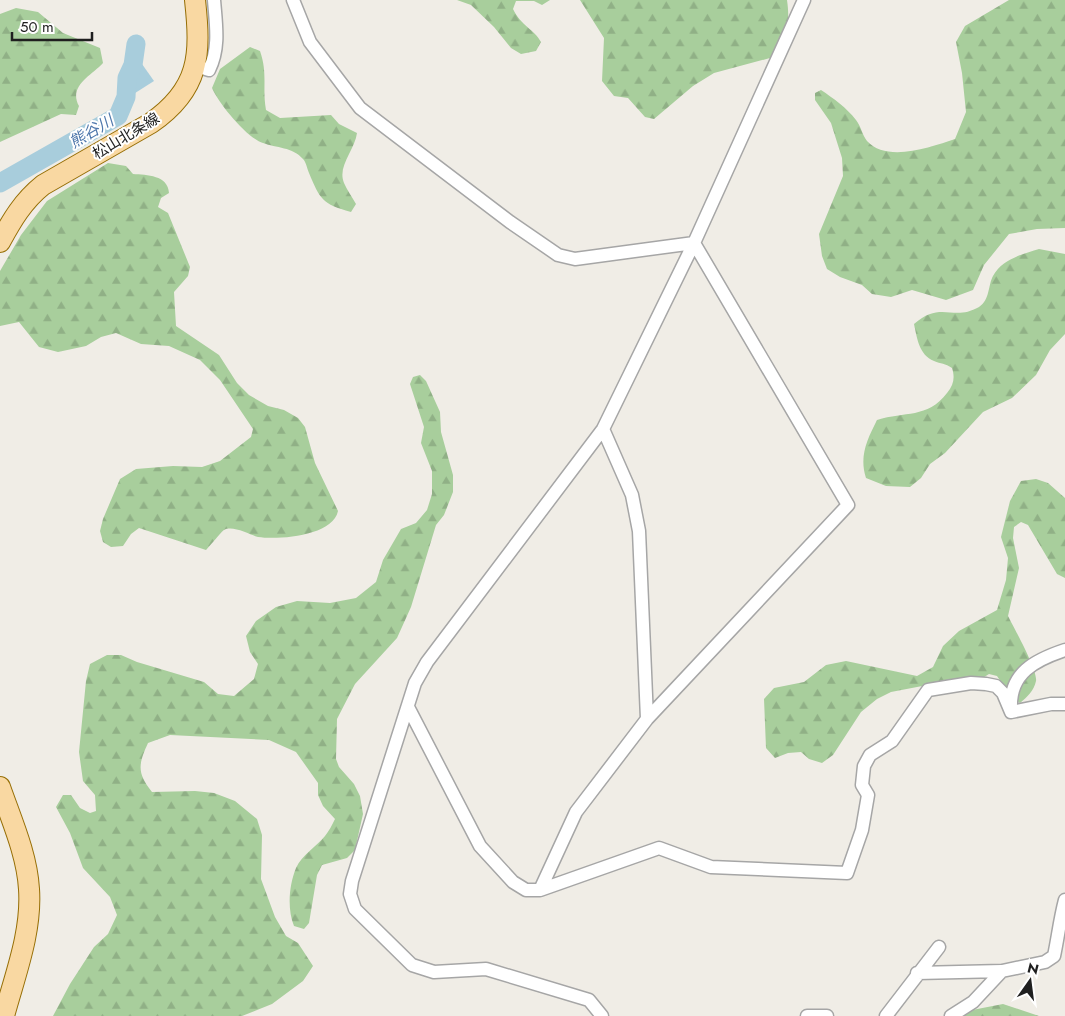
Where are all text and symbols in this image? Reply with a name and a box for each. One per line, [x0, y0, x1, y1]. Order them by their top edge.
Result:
scale bar [12, 10, 92, 42]
text: 50 m [20, 16, 54, 38]
street label: 松山北条線 [88, 107, 164, 165]
water label: 熊谷川 [65, 108, 119, 154]
north arrow [1005, 956, 1055, 1006]
text: N [1025, 957, 1041, 979]

